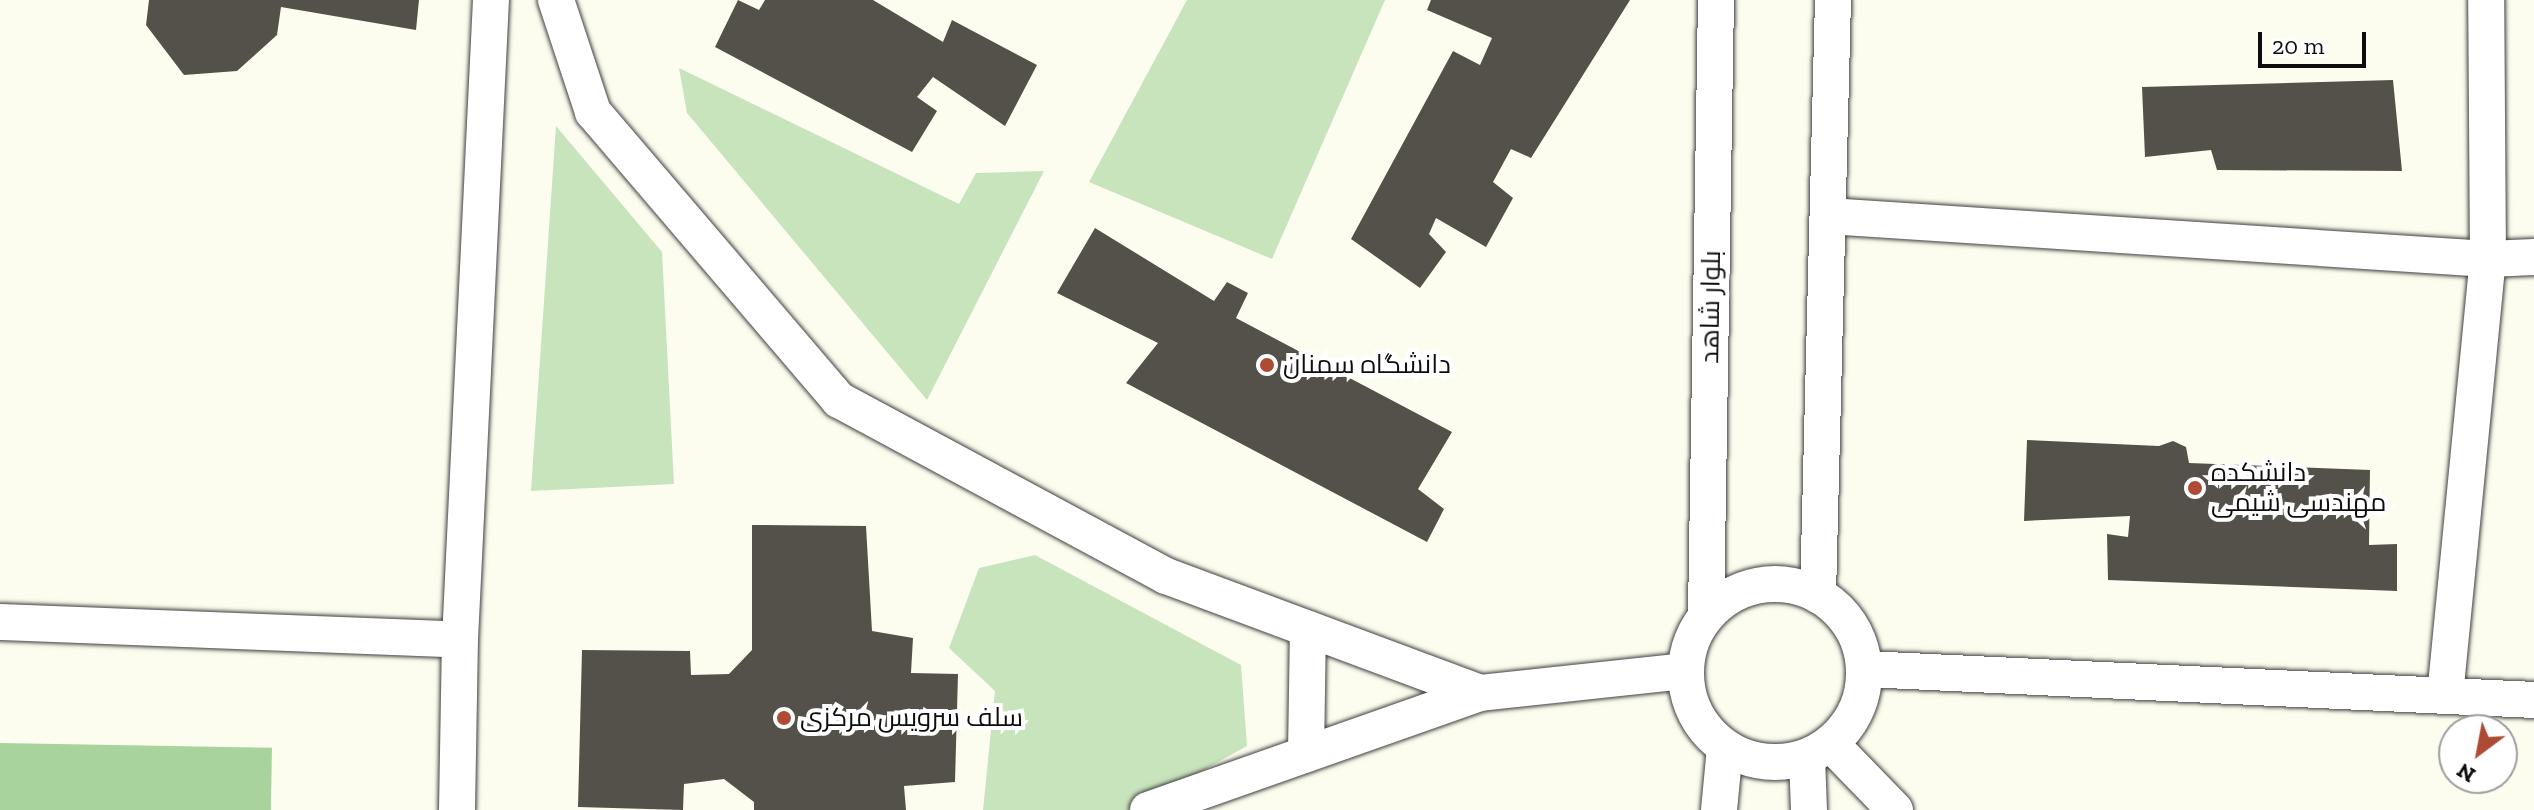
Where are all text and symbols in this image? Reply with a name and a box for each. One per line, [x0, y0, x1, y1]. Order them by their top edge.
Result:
scale bar [2262, 16, 2370, 66]
text: 20 m [2272, 31, 2324, 60]
street label: بلوار شاهد [1694, 250, 1728, 364]
place label: دانشگاه سمنان [1283, 349, 1451, 381]
marker: دانشگاه سمنان [1258, 356, 1276, 374]
place label: دانشکده مهندسی شیمی [2211, 457, 2386, 518]
marker: دانشکده مهندسی شیمی [2186, 479, 2204, 497]
place label: سلف سرویس مرکزی [800, 702, 1023, 734]
marker: سلف سرویس مرکزی [775, 709, 793, 727]
north arrow [2438, 714, 2518, 794]
text: N [2452, 757, 2480, 789]

